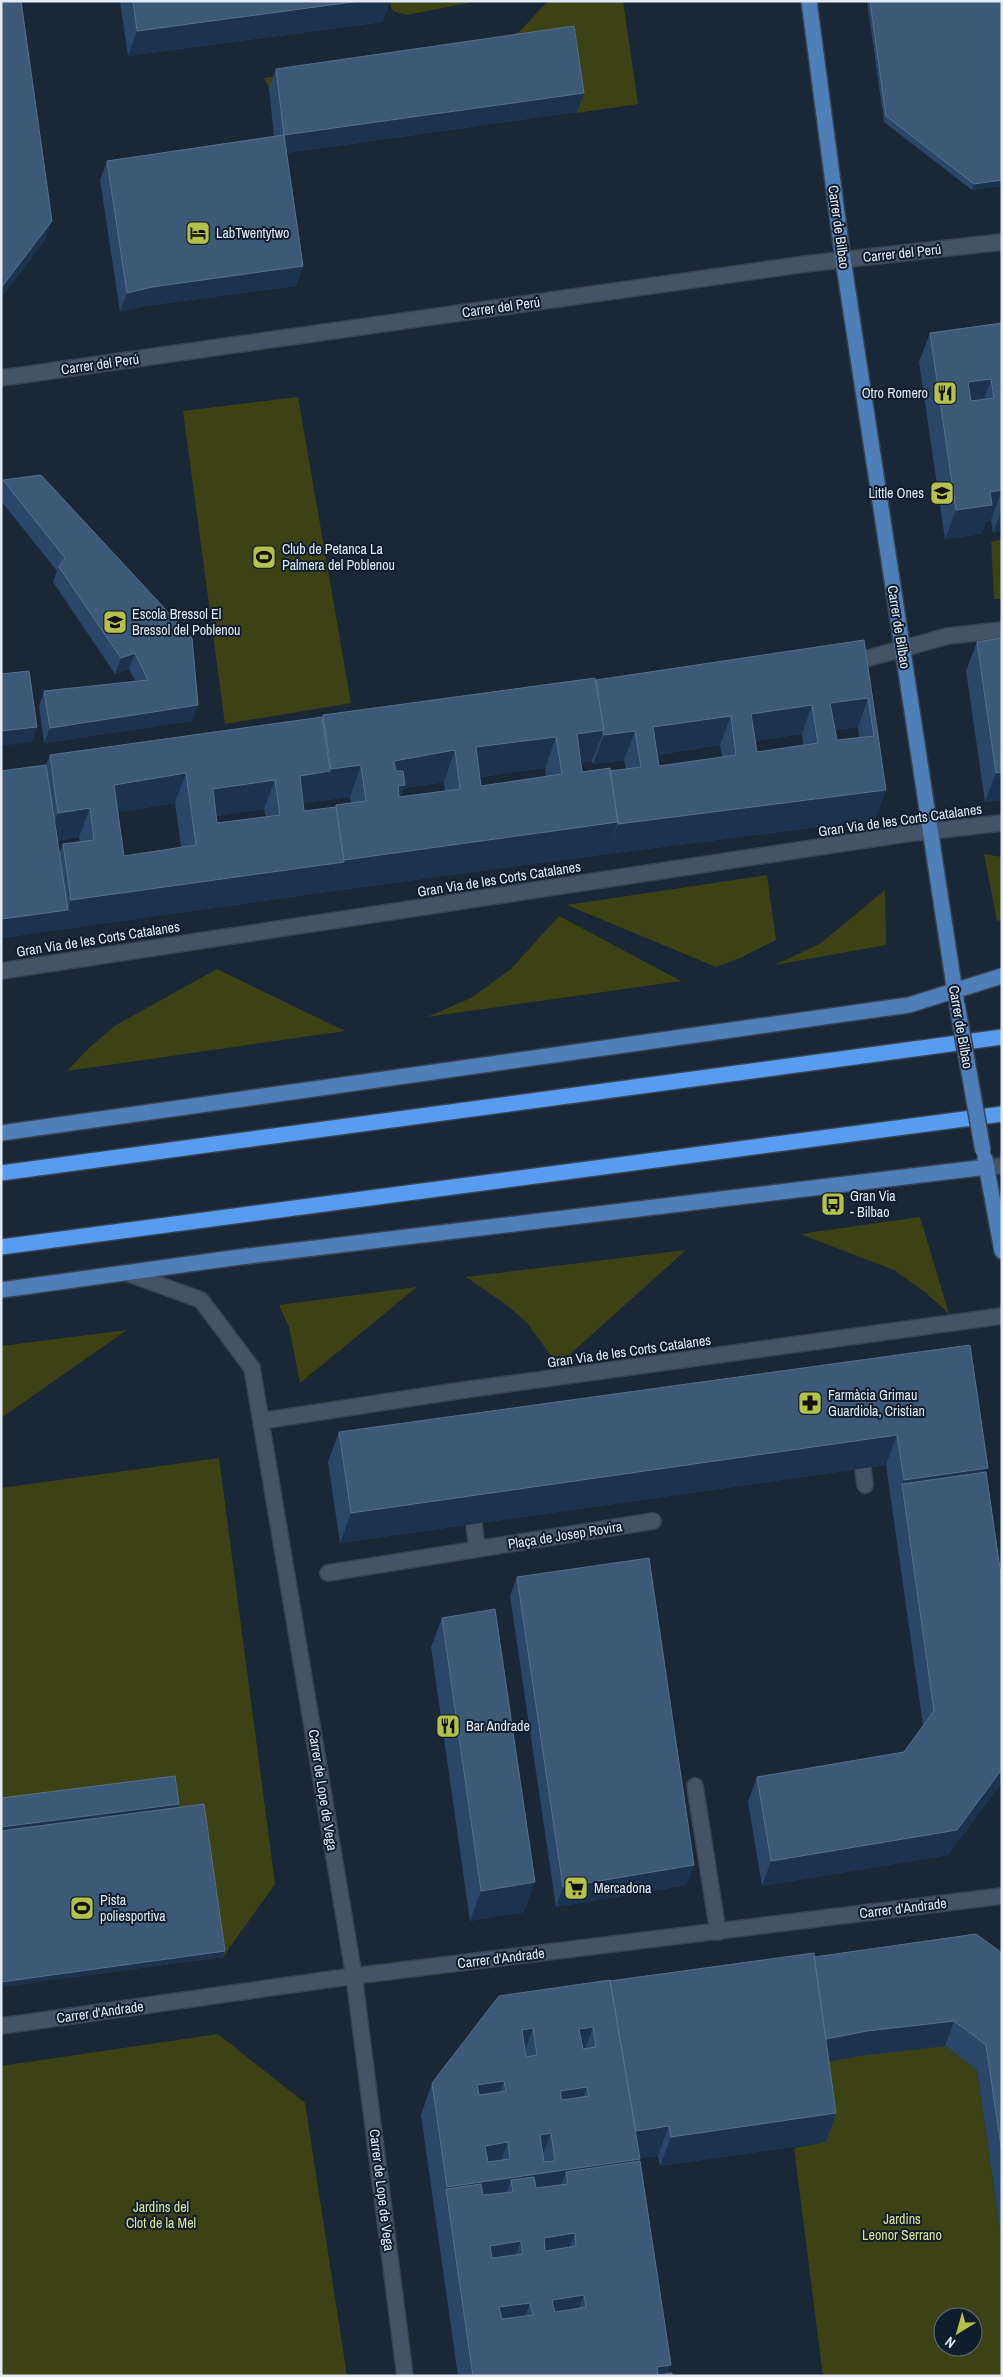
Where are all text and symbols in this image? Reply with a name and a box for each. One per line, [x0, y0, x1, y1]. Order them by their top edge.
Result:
street label: Carrer de Bilbao [824, 184, 854, 270]
hotel icon: LabTwentytwo [185, 220, 211, 246]
place label: LabTwentytwo [216, 224, 289, 242]
street label: Carrer del Perú [862, 240, 942, 266]
street label: Carrer del Perú [461, 293, 541, 321]
street label: Carrer del Perú [60, 350, 140, 378]
restaurant icon: Otro Romero [932, 380, 958, 406]
place label: Otro Romero [862, 384, 928, 402]
school or university icon: Little Ones [929, 480, 955, 506]
place label: Little Ones [868, 484, 924, 502]
place label: Club de Petanca La Palmera del Poblenou [282, 540, 395, 574]
sports icon: Club de Petanca La Palmera del Poblenou [251, 544, 277, 570]
street label: Carrer de Bilbao [884, 584, 914, 670]
place label: Escola Bressol El Bressol del Poblenou [132, 605, 241, 639]
school or university icon: Escola Bressol El Bressol del Poblenou [102, 609, 128, 635]
street label: Gran Via de les Corts Catalanes [817, 800, 983, 840]
street label: Gran Via de les Corts Catalanes [416, 857, 582, 901]
street label: Gran Via de les Corts Catalanes [15, 917, 181, 961]
street label: Carrer de Bilbao [945, 984, 977, 1070]
place label: Gran Via - Bilbao [850, 1187, 896, 1221]
bus stop icon: Gran Via - Bilbao [820, 1191, 846, 1217]
street label: Gran Via de les Corts Catalanes [546, 1331, 712, 1371]
place label: Farmàcia Grimau Guardiola, Cristian [828, 1386, 925, 1420]
pharmacy icon: Farmàcia Grimau Guardiola, Cristian [797, 1390, 823, 1416]
street label: Plaça de Josep Rovira [507, 1517, 624, 1553]
restaurant icon: Bar Andrade [435, 1713, 461, 1739]
place label: Bar Andrade [466, 1717, 530, 1735]
street label: Carrer de Lope de Vega [305, 1728, 342, 1853]
supermarket icon: Mercadona [563, 1875, 589, 1901]
place label: Mercadona [594, 1879, 652, 1897]
place label: Pista poliesportiva [100, 1891, 166, 1925]
street label: Carrer d'Andrade [858, 1894, 948, 1922]
sports icon: Pista poliesportiva [69, 1895, 95, 1921]
street label: Carrer d'Andrade [456, 1944, 546, 1972]
street label: Carrer d'Andrade [55, 1997, 145, 2027]
street label: Carrer de Lope de Vega [366, 2128, 398, 2253]
park label: Jardins del Clot de la Mel [126, 2198, 196, 2232]
park label: Jardins Leonor Serrano [862, 2210, 942, 2244]
north arrow [933, 2307, 983, 2357]
text: N [941, 2333, 959, 2352]

